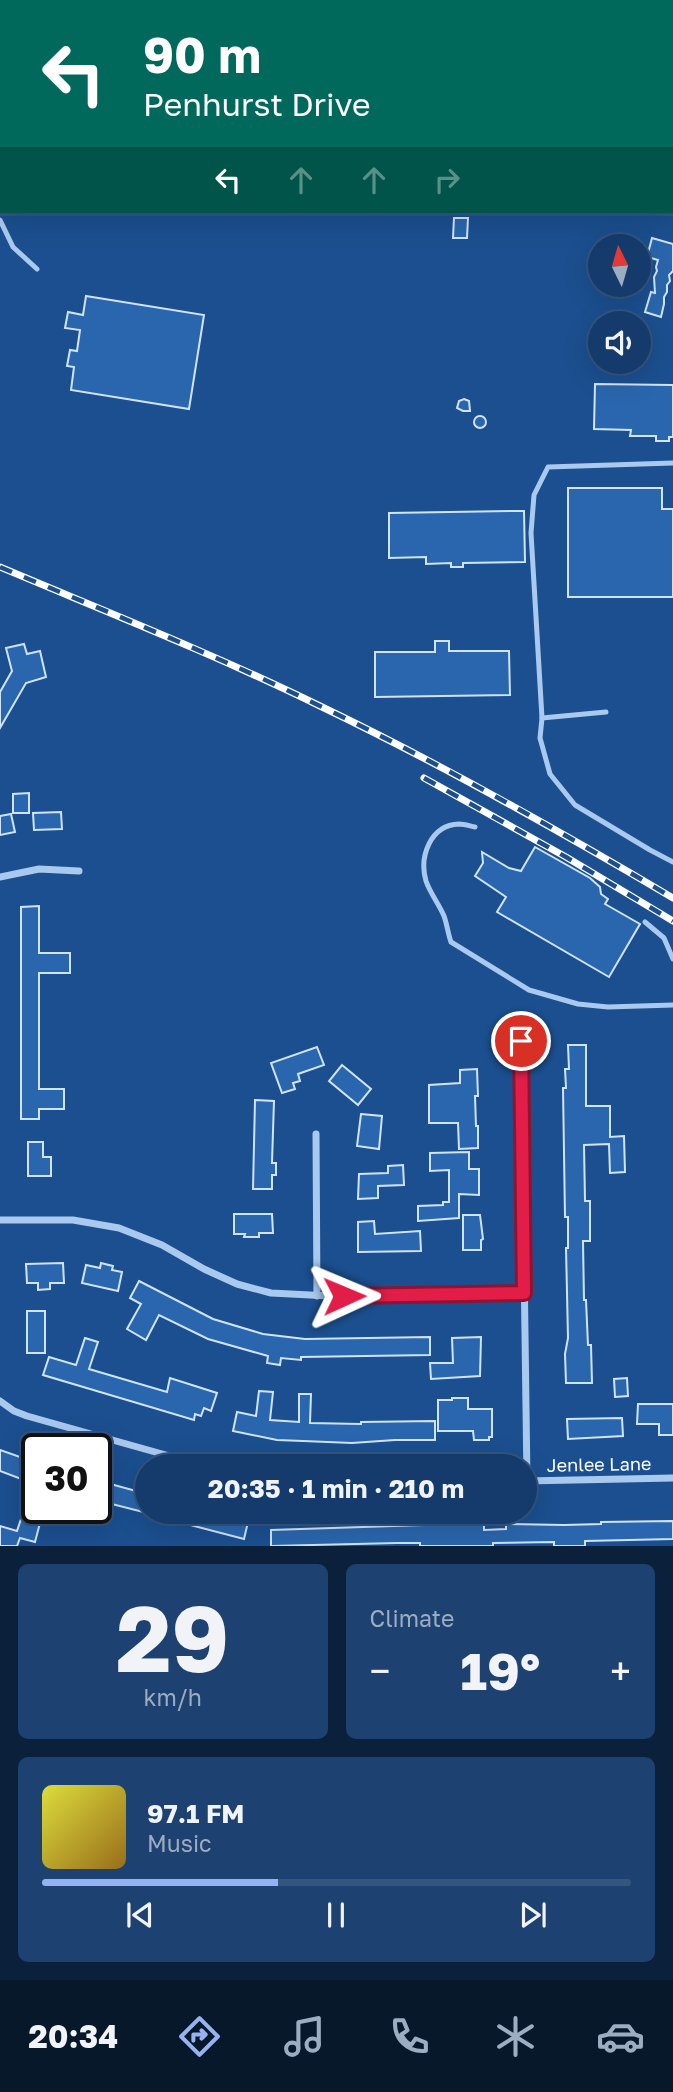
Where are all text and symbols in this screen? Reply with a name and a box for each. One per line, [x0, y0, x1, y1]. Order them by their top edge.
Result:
text: 90 m [143, 25, 261, 84]
icon: left [28, 28, 119, 119]
text: Penhurst Drive [143, 85, 370, 123]
icon: left [209, 161, 247, 199]
icon: ahead [282, 161, 320, 199]
icon: ahead [355, 161, 393, 199]
icon: right [428, 161, 466, 199]
north arrow [588, 234, 651, 298]
map controls [588, 234, 651, 374]
button: sound [588, 311, 651, 374]
pin [491, 1011, 551, 1071]
icon: arrive [502, 1022, 540, 1060]
position arrow [307, 1259, 381, 1333]
speed limit sign: 30 [21, 1433, 112, 1524]
street label: Jenlee Lane [547, 1452, 651, 1476]
text: 20:35 · 1 min · 210 m [208, 1473, 464, 1504]
text: 29 [116, 1583, 229, 1692]
text: Climate [370, 1604, 454, 1632]
text: 19° [460, 1639, 540, 1701]
text: − [370, 1648, 390, 1693]
text: + [610, 1648, 631, 1693]
text: km/h [143, 1683, 202, 1711]
text: 97.1 FM [147, 1798, 245, 1829]
text: Music [147, 1829, 212, 1857]
icon: previous [121, 1896, 159, 1934]
icon: pause [317, 1896, 355, 1934]
icon: next [514, 1896, 552, 1934]
icon: directions [175, 2012, 224, 2061]
icon: music [280, 2012, 329, 2061]
icon: phone [385, 2012, 434, 2061]
icon: climate [491, 2012, 540, 2061]
icon: car [596, 2012, 645, 2061]
text: 20:34 [28, 2017, 118, 2055]

